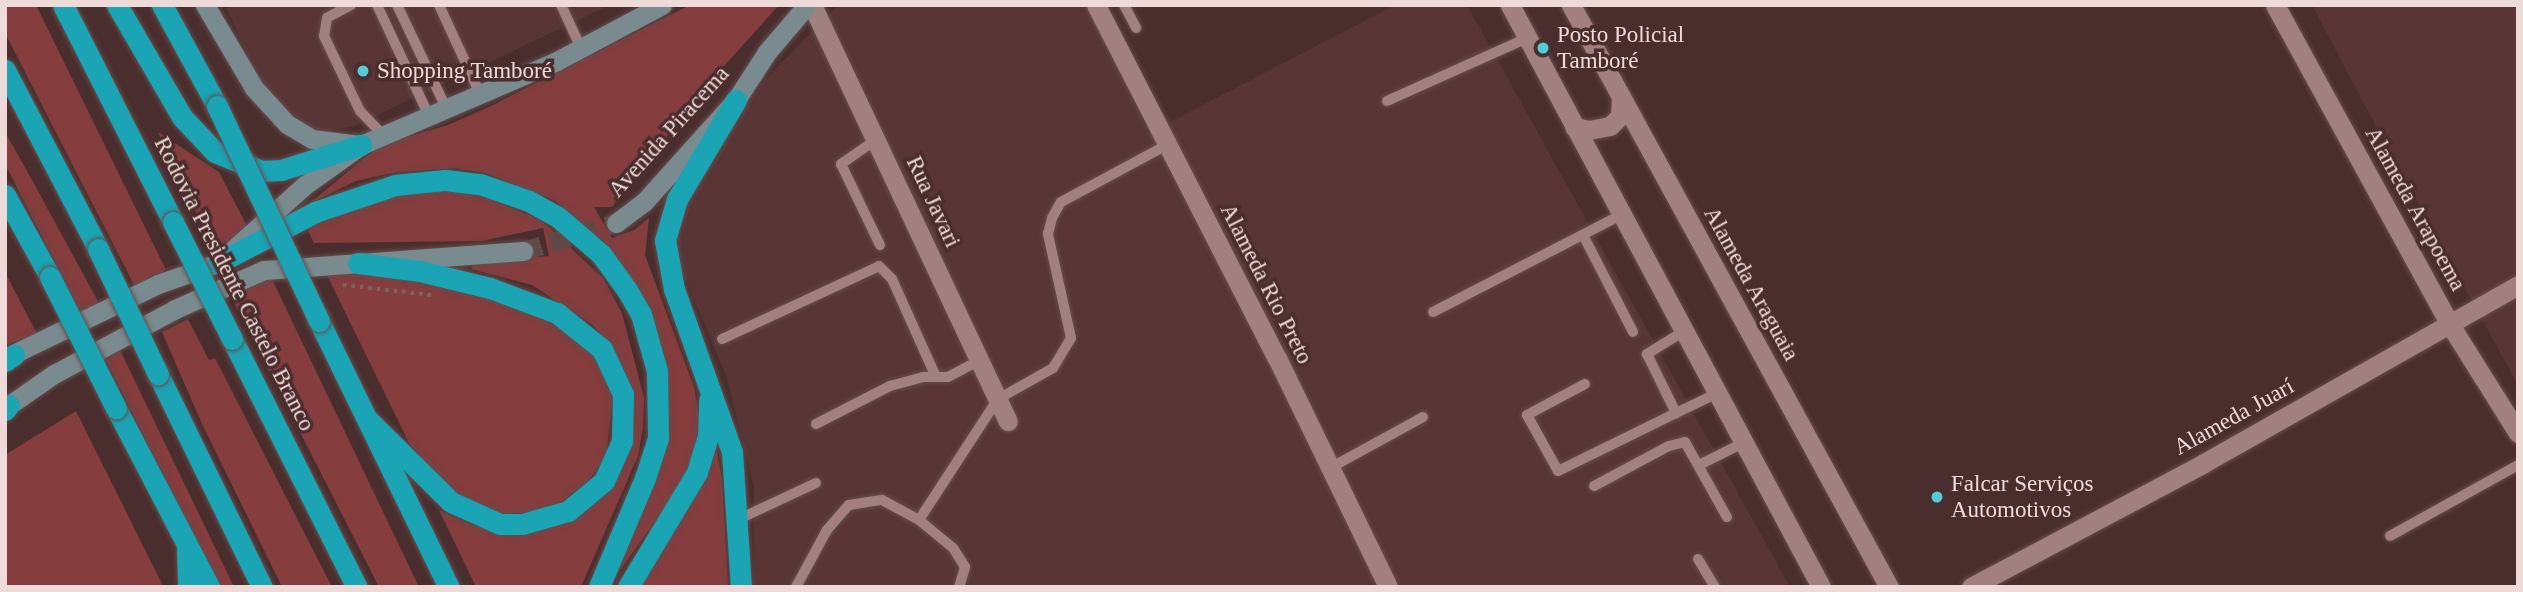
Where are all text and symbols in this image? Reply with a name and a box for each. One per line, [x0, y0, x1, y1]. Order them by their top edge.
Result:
place label: Posto Policial Tamboré [1557, 21, 1684, 75]
marker: Posto Policial Tamboré [1535, 40, 1551, 56]
place label: Shopping Tamboré [377, 57, 552, 85]
street label: Avenida Piracema [603, 61, 735, 203]
marker: Shopping Tamboré [355, 63, 371, 79]
street label: Alameda Arapoema [2358, 122, 2472, 296]
street label: Rodovia Presidente Castelo Branco [148, 132, 320, 436]
street label: Rua Javari [900, 152, 966, 252]
street label: Alameda Rio Preto [1214, 199, 1318, 369]
street label: Alameda Araguaia [1697, 202, 1805, 366]
street label: Alameda Juarí [2169, 373, 2299, 461]
place label: Falcar Serviços Automotivos [1951, 470, 2093, 524]
marker: Falcar Serviços Automotivos [1929, 489, 1945, 505]

